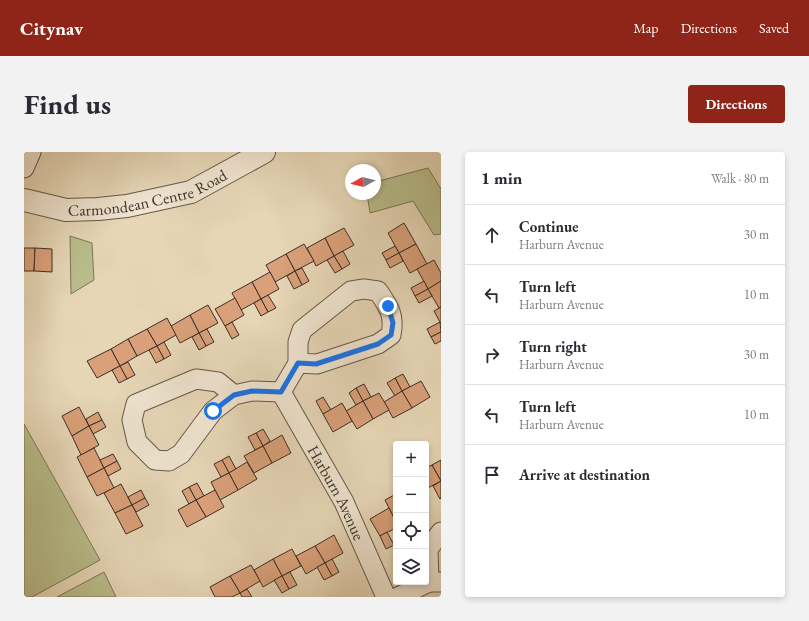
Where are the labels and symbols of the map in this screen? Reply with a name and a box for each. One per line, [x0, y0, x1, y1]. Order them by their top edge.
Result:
street label: Carmondean Centre Road [68, 164, 231, 220]
north arrow [345, 164, 381, 200]
route end [379, 297, 397, 315]
route start [204, 402, 222, 420]
street label: Harburn Avenue [303, 441, 370, 543]

